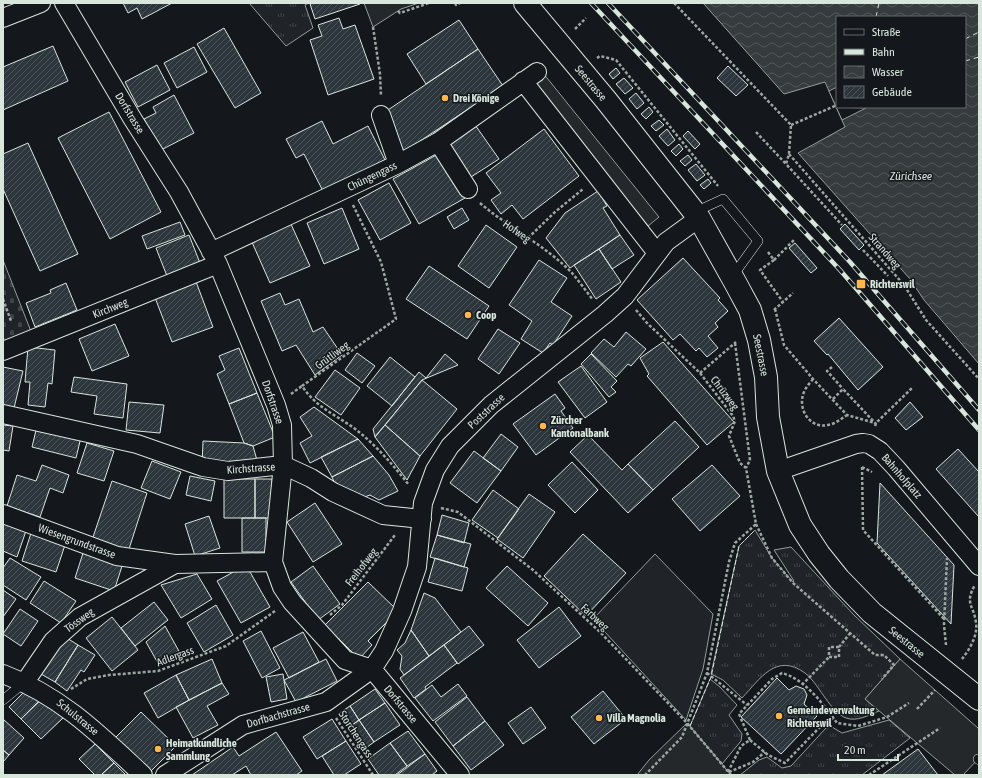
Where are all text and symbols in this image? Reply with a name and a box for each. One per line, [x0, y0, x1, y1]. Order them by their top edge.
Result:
legend [836, 16, 966, 108]
text: Straße [872, 25, 900, 39]
text: Bahn [872, 45, 895, 59]
street label: Seestrasse [573, 63, 609, 103]
text: Wasser [872, 65, 904, 79]
text: Gebäude [872, 85, 912, 99]
street label: Dorfstrasse [113, 90, 147, 136]
place label: Drei Könige [453, 92, 499, 104]
marker: Drei Könige [440, 93, 450, 103]
street label: Chüngengass [345, 159, 399, 193]
water label: Zürichsee [890, 169, 933, 183]
street label: Hofweg [501, 217, 533, 245]
street label: Strandweg [866, 231, 904, 271]
marker: Richterswil [855, 278, 867, 290]
place label: Richterswil [870, 278, 916, 290]
street label: Kirchweg [91, 295, 130, 320]
place label: Coop [476, 309, 497, 321]
marker: Coop [463, 310, 473, 320]
street label: Seestrasse [751, 333, 771, 377]
street label: Grütliweg [313, 338, 352, 371]
street label: Chrüzweg [708, 374, 742, 412]
street label: Dorfstrasse [260, 379, 286, 425]
street label: Poststrasse [465, 391, 507, 431]
place label: Zürcher Kantonalbank [551, 414, 609, 439]
marker: Zürcher Kantonalbank [538, 421, 548, 431]
street label: Bahnhofplatz [879, 451, 925, 501]
street label: Kirchstrasse [226, 460, 276, 476]
street label: Wiesengrundstrasse [37, 521, 117, 561]
street label: Freihofweg [343, 545, 380, 588]
street label: Farbweg [579, 601, 612, 633]
street label: Tössweg [62, 605, 96, 635]
street label: Seestrasse [887, 624, 927, 660]
street label: Adlergass [155, 644, 195, 668]
street label: Dorfstrasse [382, 683, 420, 725]
street label: Schulstrasse [55, 697, 101, 737]
street label: Dorfbachstrasse [245, 700, 311, 730]
place label: Gemeindeverwaltung Richterswil [787, 704, 875, 729]
street label: Storchengass [336, 708, 376, 760]
marker: Gemeindeverwaltung Richterswil [774, 711, 784, 721]
place label: Villa Magnolia [606, 712, 666, 724]
marker: Villa Magnolia [594, 713, 604, 723]
scale bar [838, 736, 898, 762]
place label: Heimatkundliche Sammlung [166, 737, 237, 762]
text: 20 m [844, 743, 866, 757]
marker: Heimatkundliche Sammlung [153, 744, 163, 754]

